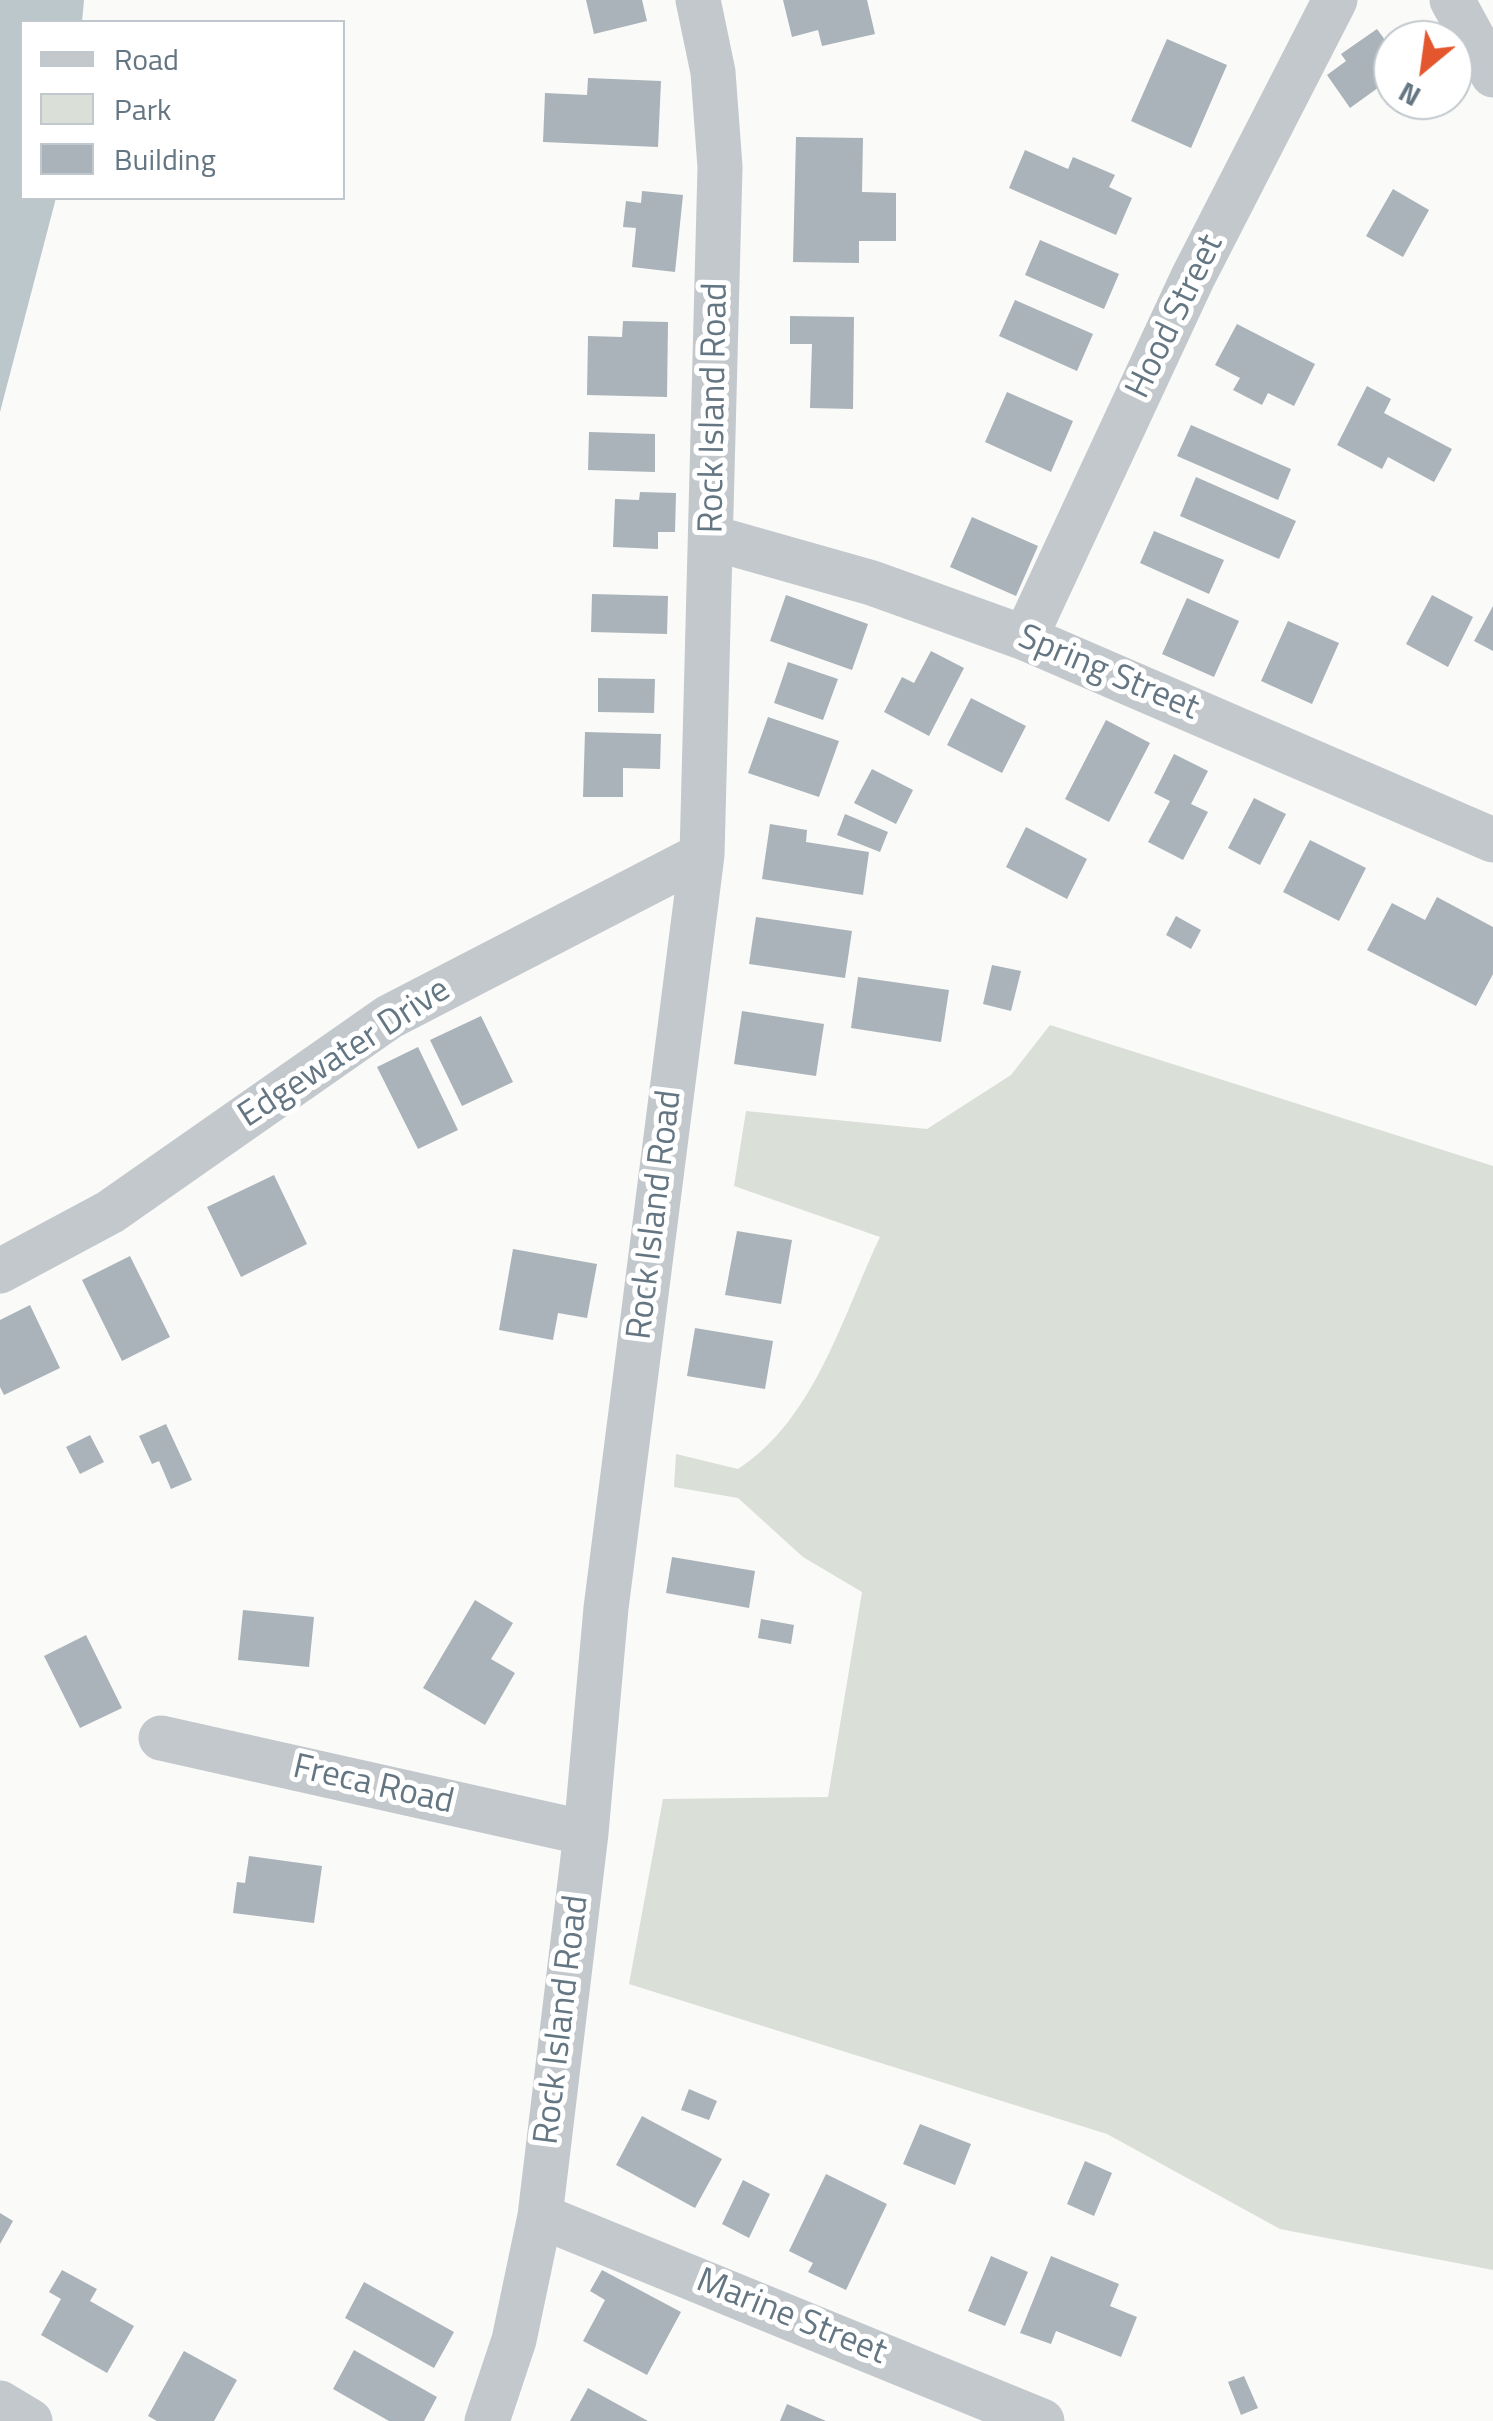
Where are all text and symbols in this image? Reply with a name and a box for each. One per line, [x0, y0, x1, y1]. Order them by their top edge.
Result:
legend [20, 20, 345, 200]
north arrow [1373, 20, 1473, 120]
text: Road [114, 36, 179, 82]
text: N [1390, 71, 1428, 118]
text: Park [114, 86, 171, 132]
text: Building [114, 136, 216, 182]
street label: Hood Street [1118, 228, 1234, 406]
street label: Rock Island Road [692, 282, 738, 534]
street label: Spring Street [1011, 617, 1205, 731]
street label: Edgewater Drive [232, 970, 458, 1138]
street label: Rock Island Road [620, 1088, 692, 1342]
street label: Freca Road [289, 1747, 457, 1825]
street label: Rock Island Road [527, 1893, 599, 2147]
street label: Marine Street [690, 2261, 892, 2375]

